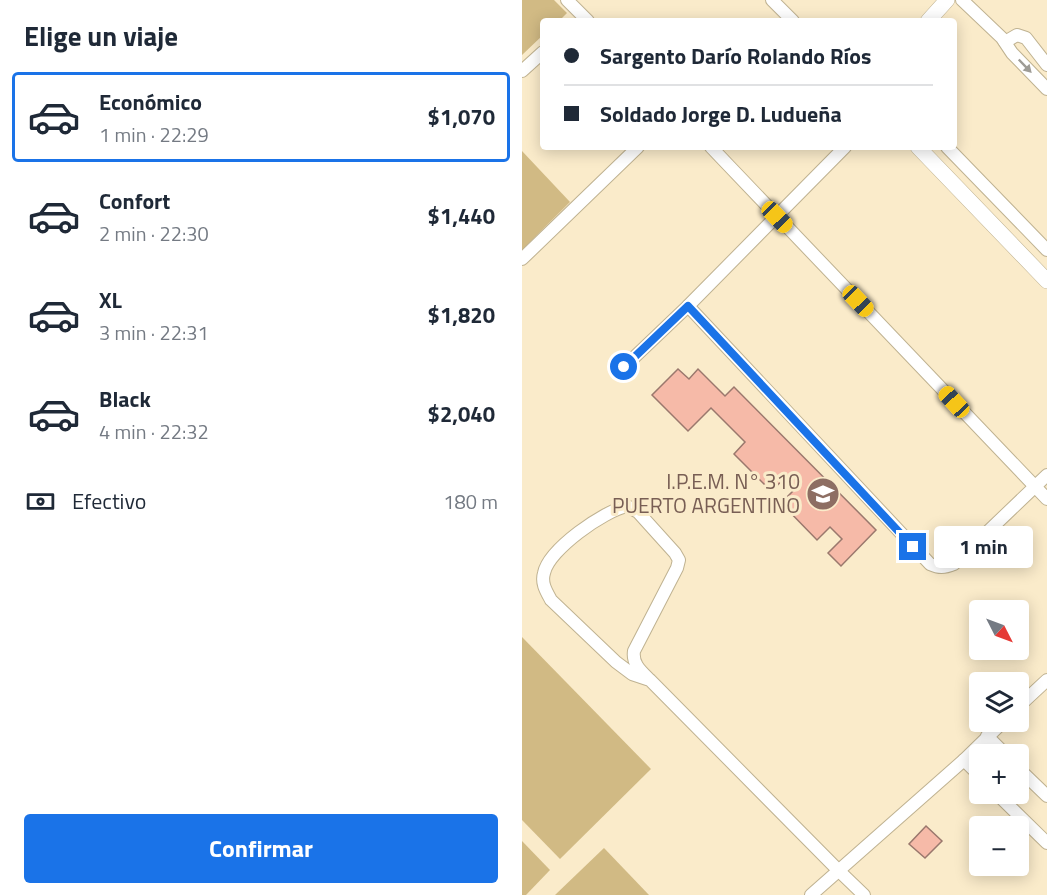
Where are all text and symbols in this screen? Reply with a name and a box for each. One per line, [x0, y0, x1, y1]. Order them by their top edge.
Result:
text: Elige un viaje [24, 15, 178, 56]
text: Sargento Darío Rolando Ríos [600, 39, 871, 73]
one-way arrow [1018, 59, 1032, 74]
text: Económico [99, 85, 202, 119]
icon: car [27, 90, 81, 144]
text: Soldado Jorge D. Ludueña [600, 97, 842, 131]
text: $1,070 [428, 100, 495, 134]
text: 1 min · 22:29 [99, 119, 209, 150]
text: Confort [99, 184, 170, 218]
icon: car [27, 189, 81, 243]
car [758, 198, 796, 236]
text: $1,440 [428, 199, 495, 233]
text: 2 min · 22:30 [99, 218, 209, 249]
car [839, 282, 877, 320]
text: XL [99, 283, 122, 317]
icon: car [27, 288, 81, 342]
text: $1,820 [428, 298, 495, 332]
text: 3 min · 22:31 [99, 317, 209, 348]
route start [610, 353, 637, 380]
text: Black [99, 382, 151, 416]
car [935, 383, 973, 421]
icon: car [27, 387, 81, 441]
text: $2,040 [428, 397, 495, 431]
text: 4 min · 22:32 [99, 416, 209, 447]
place label: I.P.E.M. N° 310 PUERTO ARGENTINO [612, 465, 800, 521]
school or university icon: I.P.E.M. N° 310 PUERTO ARGENTINO [805, 476, 841, 512]
text: Efectivo [72, 484, 146, 518]
icon: cash [24, 485, 57, 518]
text: 180 m [443, 486, 498, 517]
callout: 1 min [934, 526, 1033, 568]
text: 1 min [959, 531, 1008, 562]
route end [899, 533, 926, 560]
north arrow [969, 600, 1029, 660]
map controls [969, 600, 1029, 876]
button: layers [969, 672, 1029, 732]
button: + [969, 744, 1029, 804]
button: Confirmar [24, 814, 498, 883]
button: − [969, 816, 1029, 876]

